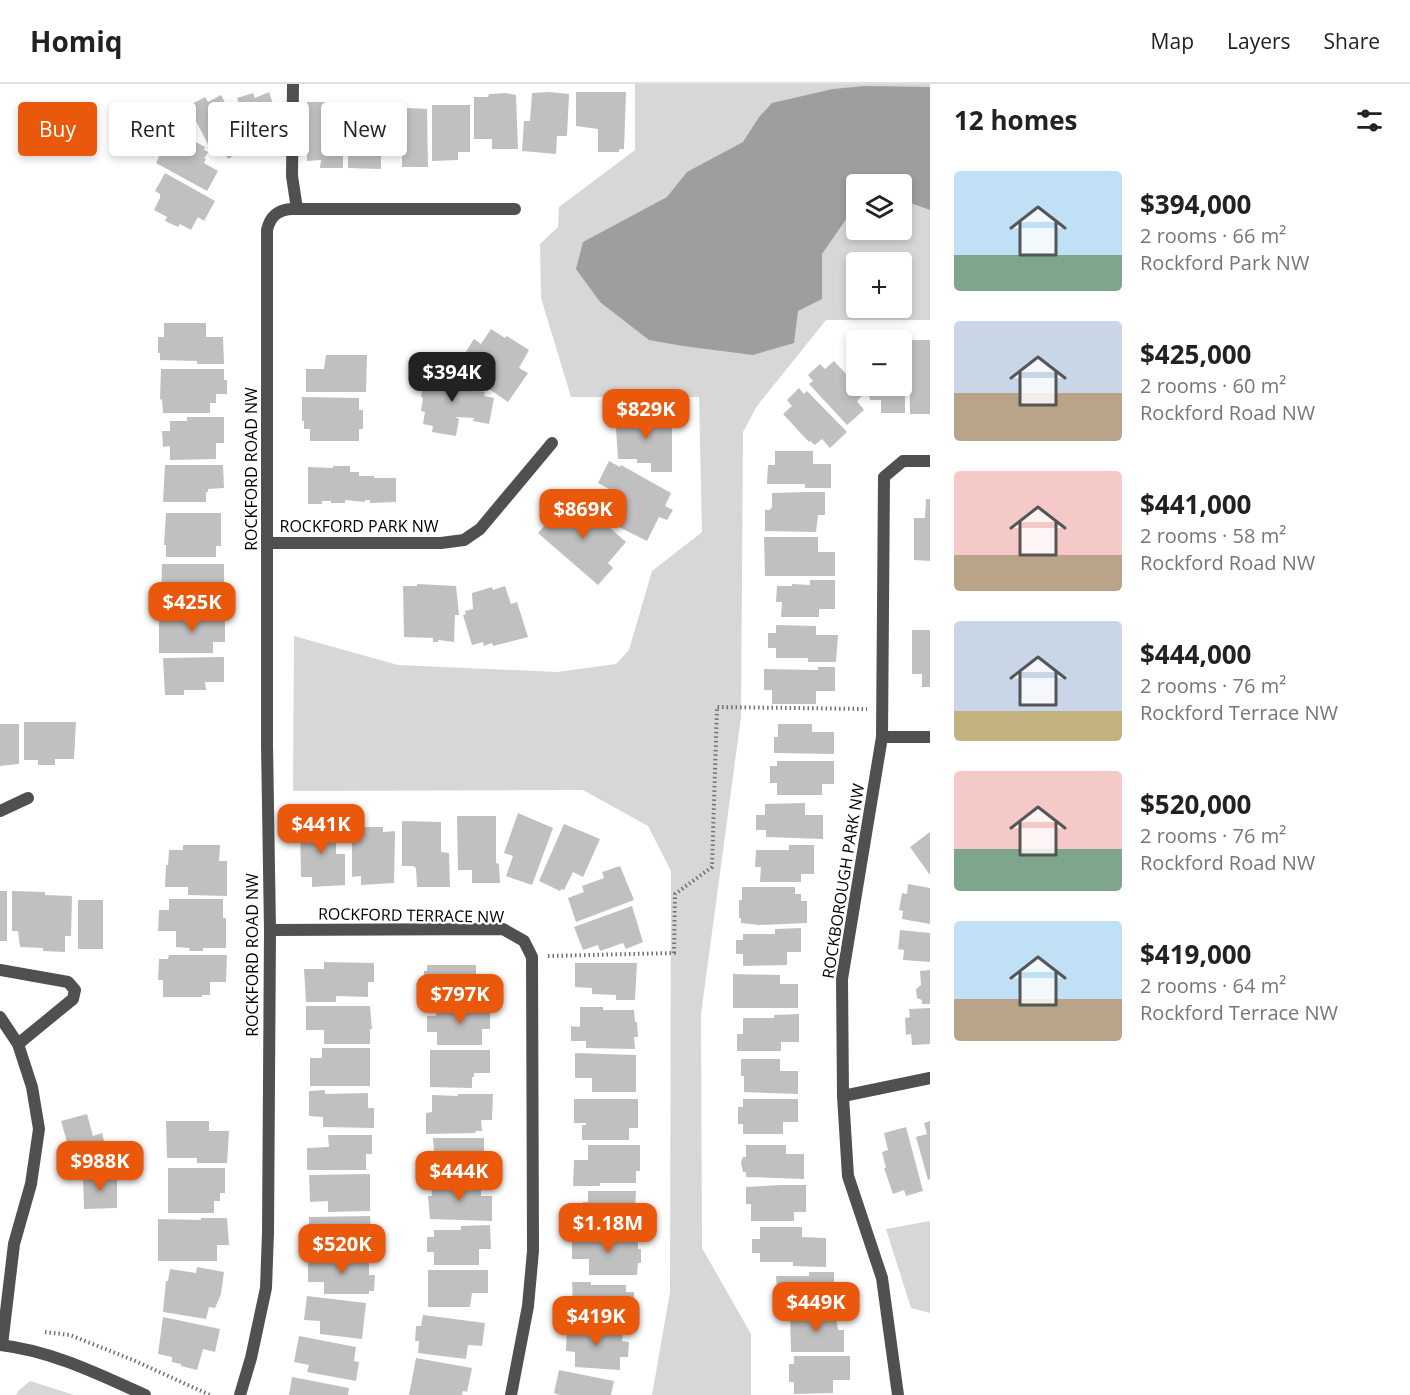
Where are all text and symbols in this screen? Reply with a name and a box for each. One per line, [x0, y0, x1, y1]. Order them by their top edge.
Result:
text: Homiq [30, 22, 123, 60]
text: Map [1151, 27, 1194, 55]
text: Layers [1227, 27, 1291, 55]
text: Share [1324, 27, 1380, 55]
chip: Buy [18, 102, 97, 156]
chip: Rent [109, 102, 196, 156]
chip: Filters [208, 102, 309, 156]
chip: New [321, 102, 407, 156]
text: 12 homes [954, 102, 1078, 138]
icon: filters [1353, 104, 1386, 137]
map controls [846, 174, 912, 396]
button: layers [846, 174, 912, 240]
text: $394,000 [1140, 186, 1251, 222]
icon: home [1002, 195, 1074, 267]
text: 2 rooms · 66 m² [1140, 222, 1286, 249]
text: Rockford Park NW [1140, 249, 1309, 276]
button: + [846, 252, 912, 318]
button: − [846, 330, 912, 396]
text: $425,000 [1140, 336, 1251, 372]
icon: home [1002, 345, 1074, 417]
pin: $394K [410, 352, 494, 403]
text: $394K [422, 358, 482, 385]
text: 2 rooms · 60 m² [1140, 372, 1286, 399]
street label: ROCKFORD ROAD NW [240, 387, 262, 551]
pin: $829K [604, 389, 688, 440]
text: $829K [616, 395, 676, 422]
text: Rockford Road NW [1140, 399, 1315, 426]
text: $441,000 [1140, 486, 1251, 522]
pin: $869K [541, 489, 625, 540]
text: $869K [553, 495, 613, 522]
icon: home [1002, 495, 1074, 567]
street label: ROCKFORD PARK NW [280, 515, 439, 537]
text: 2 rooms · 58 m² [1140, 522, 1286, 549]
text: Rockford Road NW [1140, 549, 1315, 576]
pin: $425K [150, 582, 234, 633]
text: $425K [162, 588, 222, 615]
text: $444,000 [1140, 636, 1251, 672]
icon: home [1002, 645, 1074, 717]
text: 2 rooms · 76 m² [1140, 672, 1286, 699]
text: Rockford Terrace NW [1140, 699, 1338, 726]
street label: ROCKBOROUGH PARK NW [817, 782, 869, 980]
text: $520,000 [1140, 786, 1251, 822]
icon: home [1002, 795, 1074, 867]
pin: $441K [279, 804, 363, 855]
text: $441K [291, 810, 351, 837]
text: 2 rooms · 76 m² [1140, 822, 1286, 849]
text: Rockford Road NW [1140, 849, 1315, 876]
street label: ROCKFORD ROAD NW [241, 873, 263, 1037]
street label: ROCKFORD TERRACE NW [318, 902, 504, 928]
text: $419,000 [1140, 936, 1251, 972]
icon: home [1002, 945, 1074, 1017]
text: 2 rooms · 64 m² [1140, 972, 1286, 999]
pin: $797K [418, 974, 502, 1025]
text: $797K [430, 980, 490, 1007]
text: Rockford Terrace NW [1140, 999, 1338, 1026]
pin: $988K [58, 1141, 142, 1192]
text: $988K [70, 1147, 130, 1174]
pin: $444K [417, 1151, 501, 1202]
text: $444K [429, 1157, 489, 1184]
pin: $1.18M [559, 1203, 657, 1254]
text: $1.18M [573, 1209, 643, 1236]
pin: $520K [300, 1224, 384, 1275]
text: $520K [312, 1230, 372, 1257]
pin: $449K [774, 1282, 858, 1333]
text: $449K [786, 1288, 846, 1315]
pin: $419K [554, 1296, 638, 1347]
text: $419K [566, 1302, 626, 1329]

